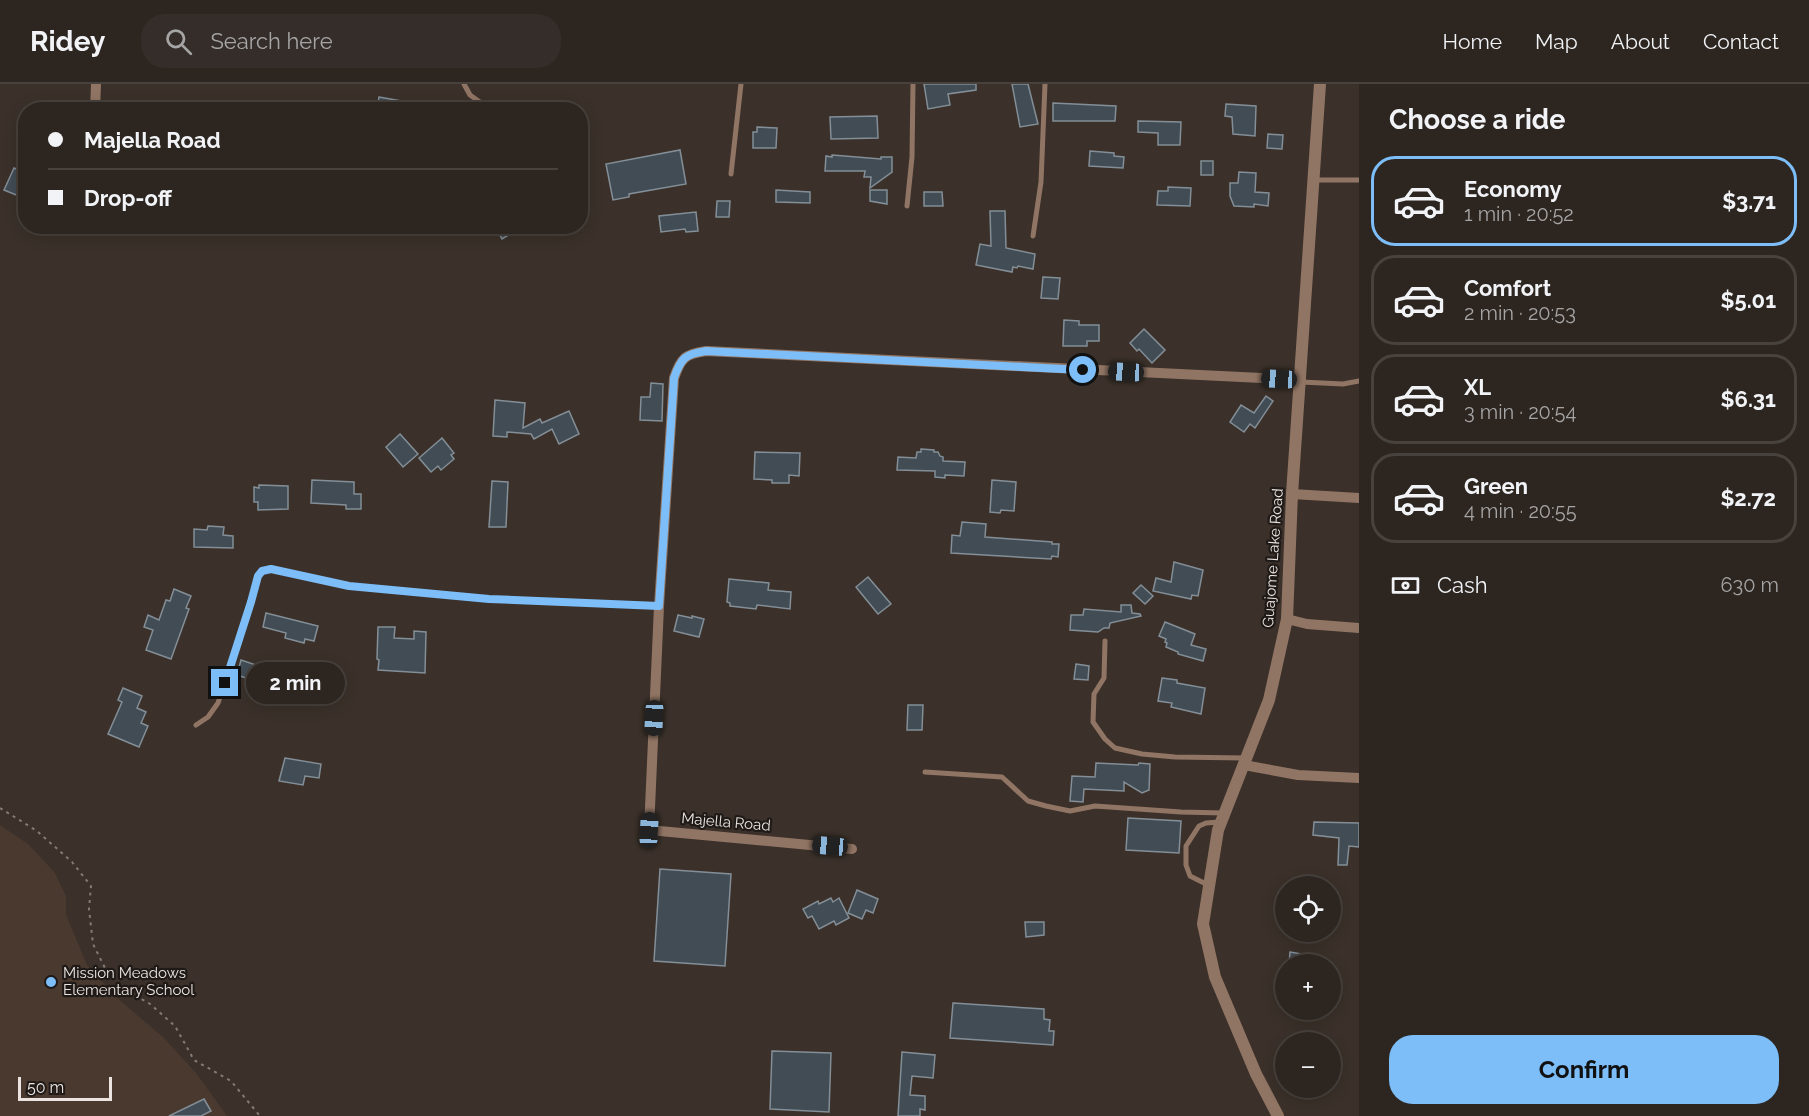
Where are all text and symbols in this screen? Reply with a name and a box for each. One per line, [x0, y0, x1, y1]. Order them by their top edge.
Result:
search box [141, 14, 561, 68]
text: Ridey [30, 25, 105, 58]
icon: search [162, 25, 195, 58]
text: Search here [210, 28, 333, 54]
text: Home [1443, 29, 1502, 54]
text: Map [1535, 29, 1578, 54]
text: About [1611, 29, 1670, 54]
text: Contact [1703, 29, 1779, 54]
text: Choose a ride [1389, 104, 1565, 135]
text: Majella Road [84, 127, 221, 153]
icon: car [1392, 174, 1446, 228]
text: Economy [1464, 176, 1562, 202]
text: Drop-off [84, 185, 172, 211]
text: $3.71 [1722, 188, 1776, 214]
text: 1 min · 20:52 [1464, 202, 1574, 226]
icon: car [1392, 273, 1446, 327]
text: Comfort [1464, 275, 1551, 301]
text: $5.01 [1721, 287, 1776, 313]
text: 2 min · 20:53 [1464, 301, 1576, 325]
route start [1069, 356, 1096, 383]
car [1108, 362, 1144, 382]
car [1261, 369, 1297, 389]
icon: car [1392, 372, 1446, 426]
text: XL [1464, 374, 1491, 400]
text: $6.31 [1721, 386, 1776, 412]
text: 3 min · 20:54 [1464, 400, 1576, 424]
icon: car [1392, 471, 1446, 525]
text: Green [1464, 473, 1528, 499]
text: $2.72 [1720, 485, 1776, 511]
street label: Guajome Lake Road [1259, 488, 1287, 628]
text: 4 min · 20:55 [1464, 499, 1577, 523]
icon: cash [1389, 569, 1422, 602]
text: Cash [1437, 572, 1488, 598]
text: 630 m [1721, 573, 1779, 597]
callout: 2 min [246, 662, 345, 704]
route end [211, 669, 238, 696]
text: 2 min [270, 671, 321, 695]
car [644, 700, 664, 736]
street label: Majella Road [681, 809, 771, 835]
car [639, 812, 659, 848]
car [811, 835, 849, 857]
map controls [1275, 876, 1341, 1098]
button: locate [1275, 876, 1341, 942]
button: + [1275, 954, 1341, 1020]
place label: Mission Meadows Elementary School [63, 964, 195, 999]
marker: Mission Meadows Elementary School [44, 975, 58, 989]
button: − [1275, 1032, 1341, 1098]
button: Confirm [1389, 1035, 1779, 1104]
scale bar [18, 1074, 112, 1102]
text: 50 m [27, 1078, 64, 1097]

